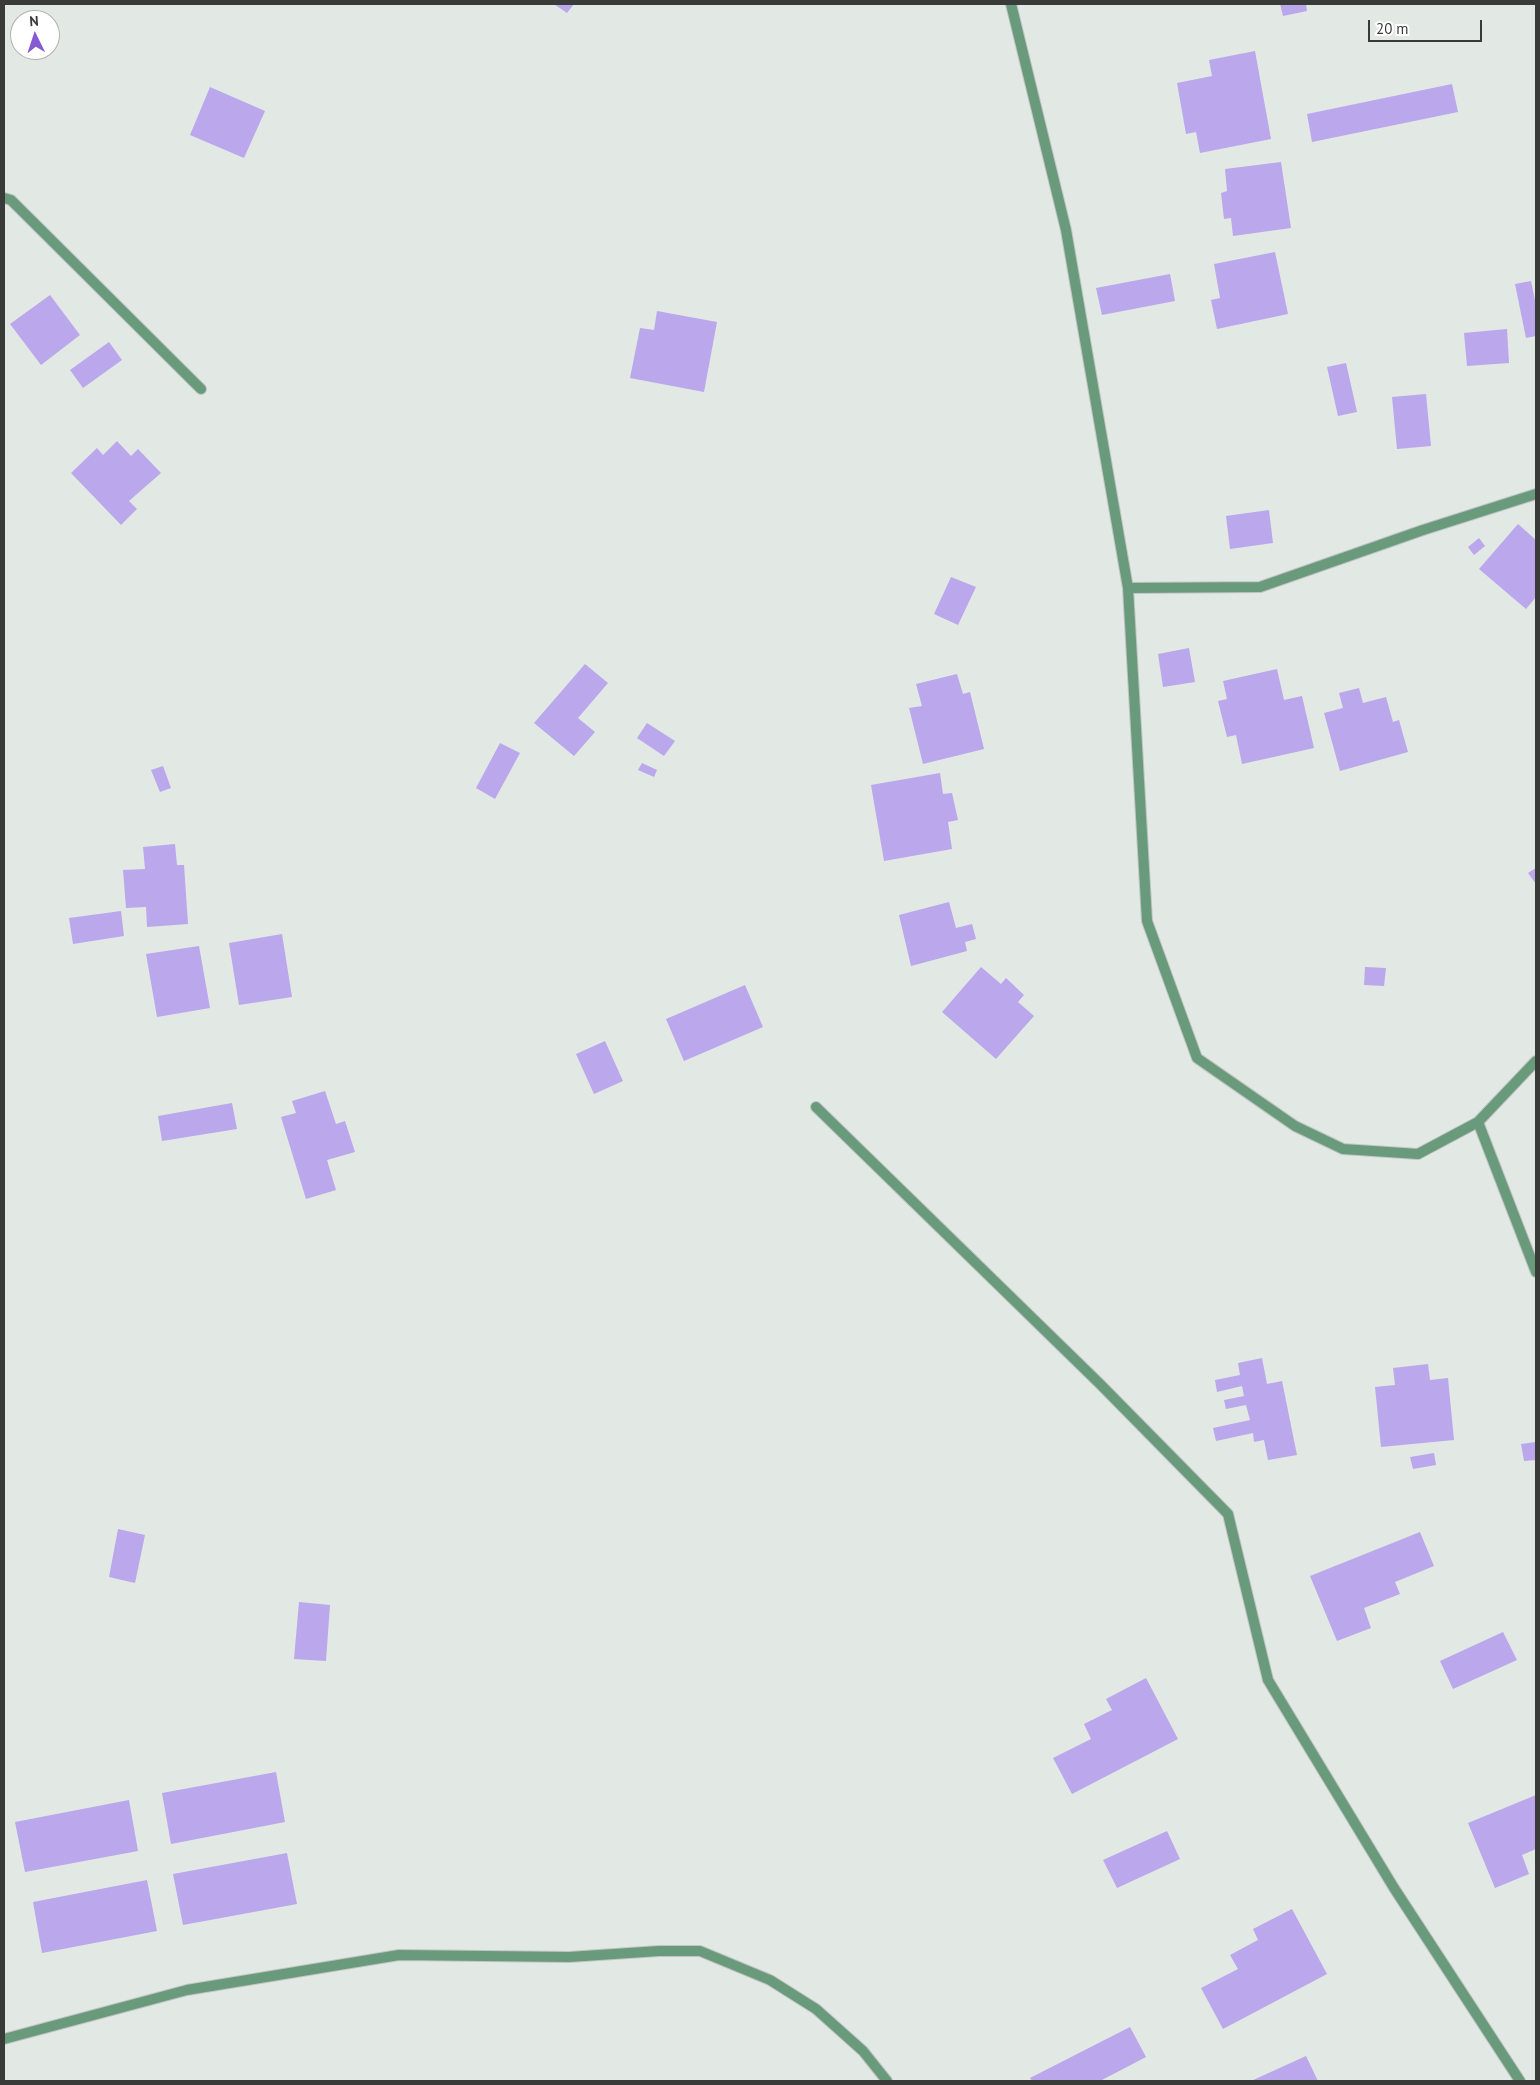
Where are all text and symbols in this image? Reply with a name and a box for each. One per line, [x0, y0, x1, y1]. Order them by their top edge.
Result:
north arrow [10, 10, 60, 60]
scale bar [1370, 10, 1484, 42]
text: N [29, 12, 39, 30]
text: 20 m [1376, 19, 1409, 38]

